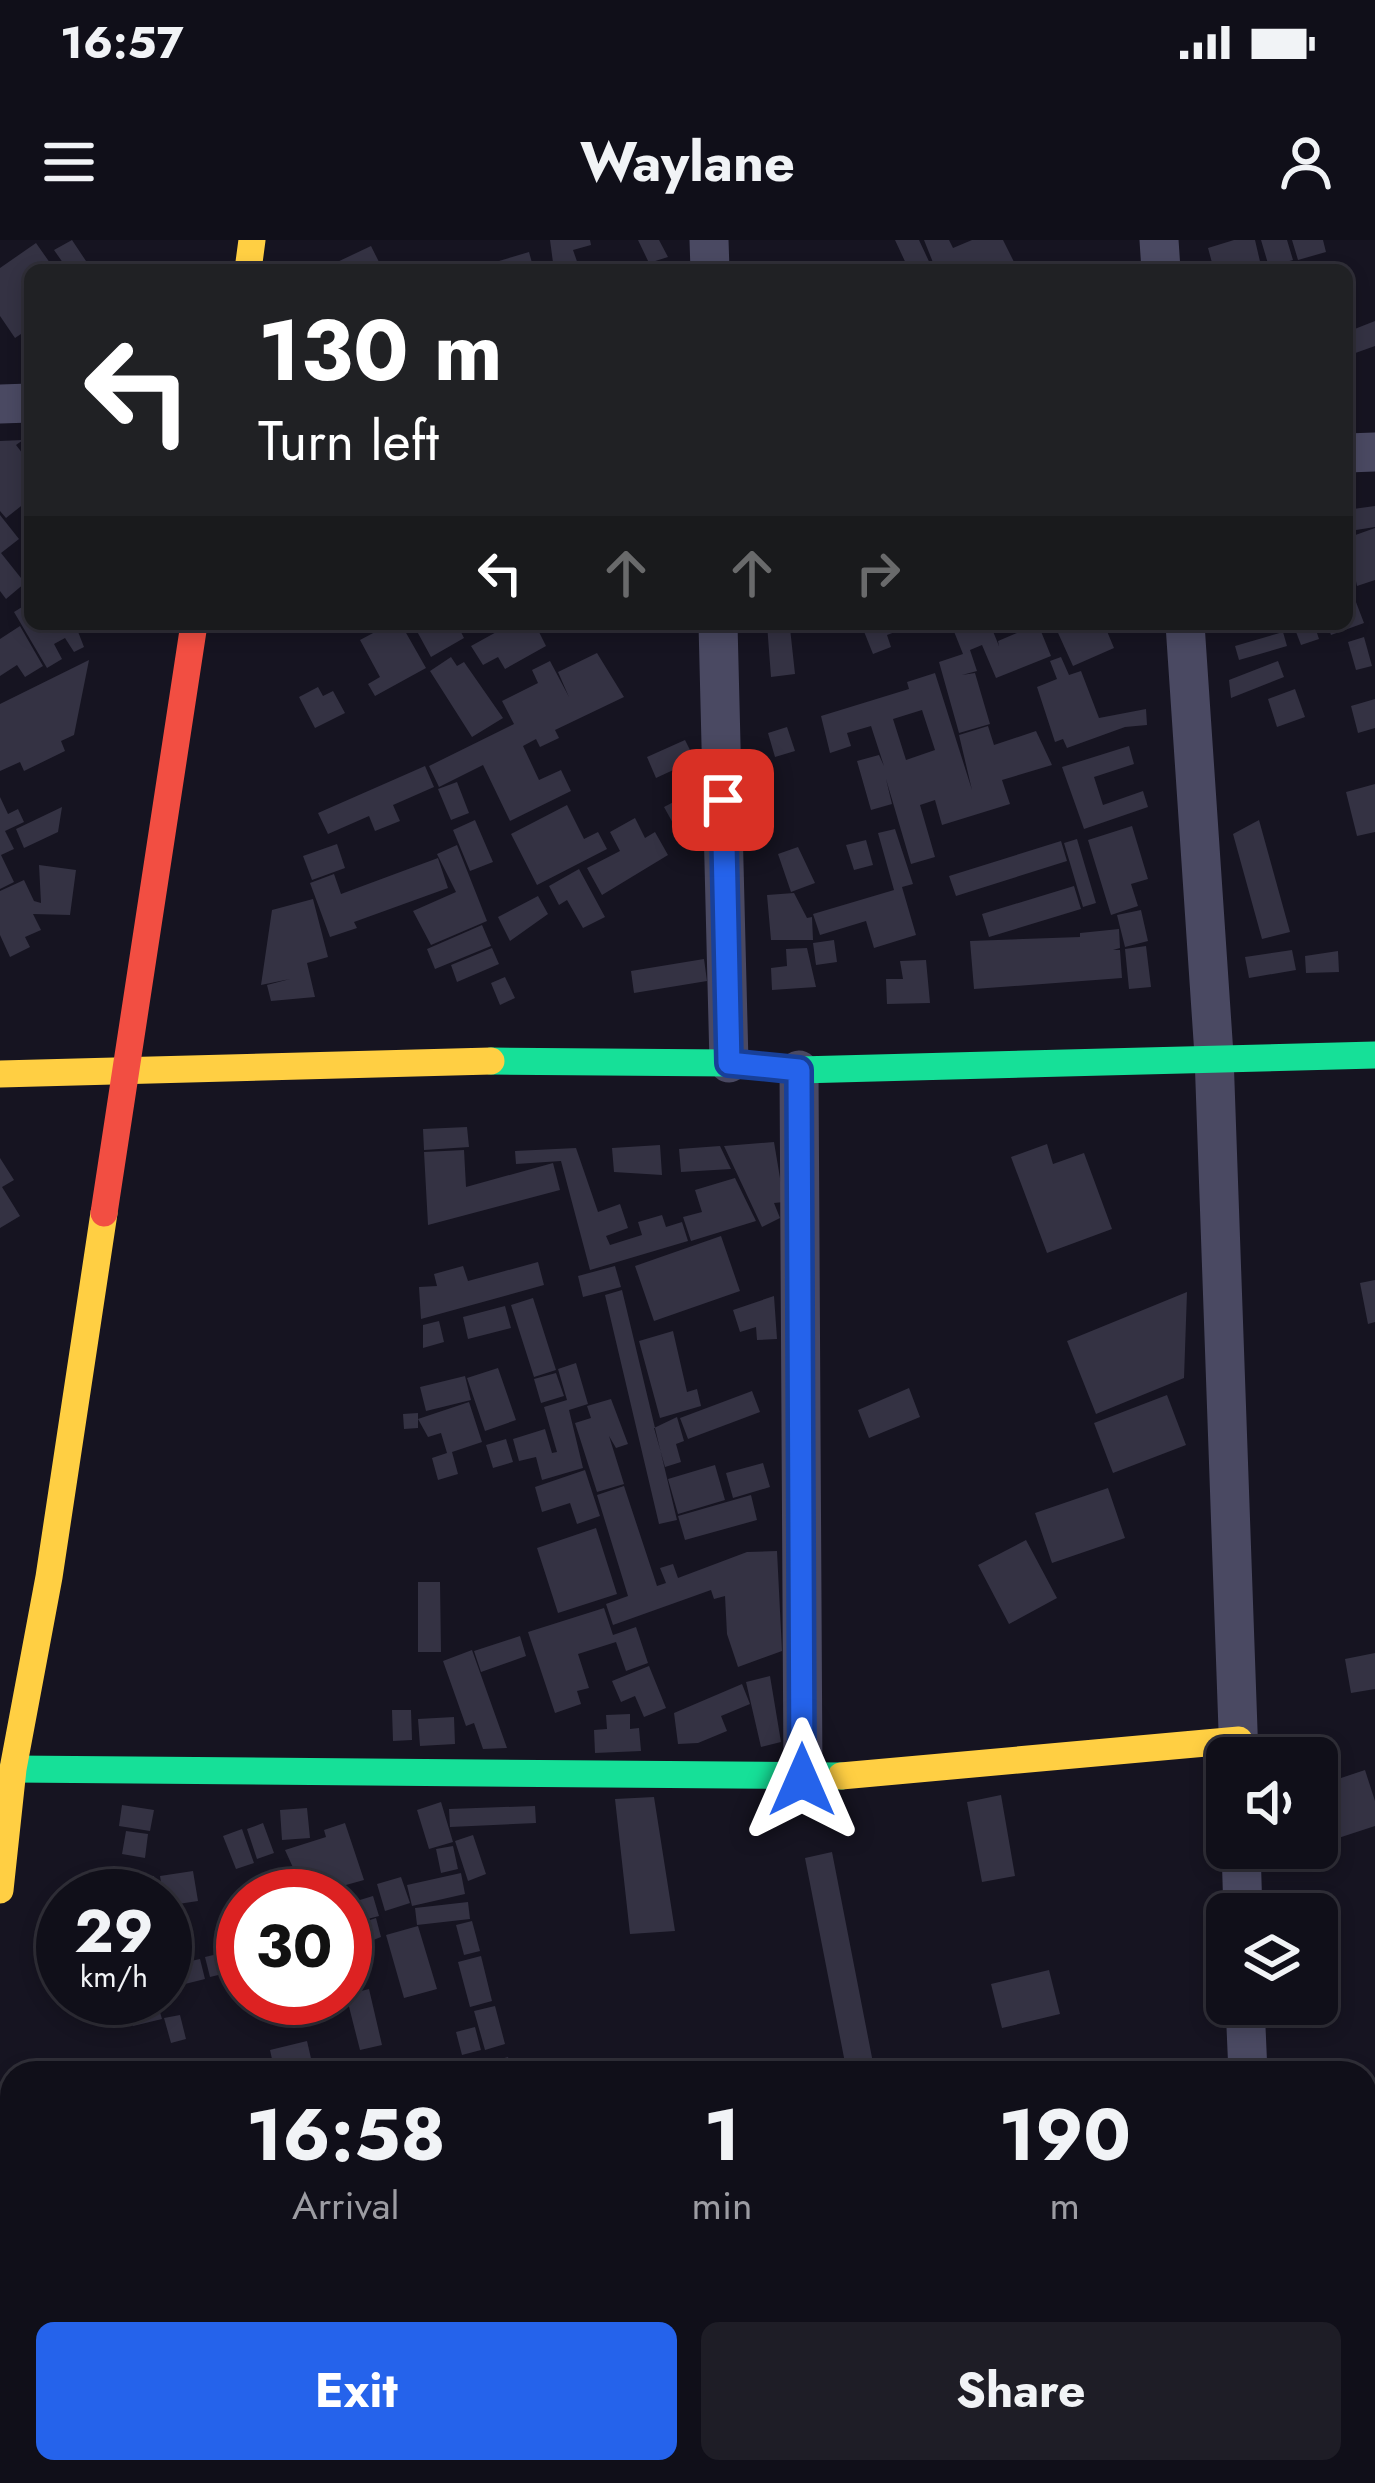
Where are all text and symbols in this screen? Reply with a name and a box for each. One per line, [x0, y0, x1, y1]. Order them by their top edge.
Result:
text: 16:57 [60, 10, 184, 75]
text: Waylane [580, 123, 795, 201]
icon: menu [36, 129, 102, 195]
icon: person [1273, 129, 1339, 195]
text: 130 m [258, 290, 503, 412]
icon: left [60, 312, 216, 468]
text: Turn left [258, 402, 439, 480]
icon: left [467, 540, 533, 606]
icon: ahead [593, 540, 659, 606]
icon: ahead [719, 540, 785, 606]
icon: right [845, 540, 911, 606]
pin [672, 749, 774, 851]
icon: arrive [690, 767, 756, 833]
position arrow [739, 1717, 865, 1843]
map controls [1206, 1737, 1338, 2025]
button: sound [1206, 1737, 1338, 1869]
speed limit sign: 30 [216, 1869, 372, 2025]
text: 29 [74, 1888, 154, 1975]
button: layers [1206, 1893, 1338, 2025]
text: km/h [80, 1955, 148, 1998]
text: 16:58 [246, 2083, 446, 2187]
text: 1 [704, 2083, 740, 2187]
text: 190 [999, 2083, 1131, 2187]
text: Arrival [292, 2177, 400, 2234]
text: min [692, 2177, 753, 2234]
text: m [1050, 2177, 1080, 2234]
button: Exit [36, 2322, 677, 2460]
button: Share [701, 2322, 1341, 2460]

